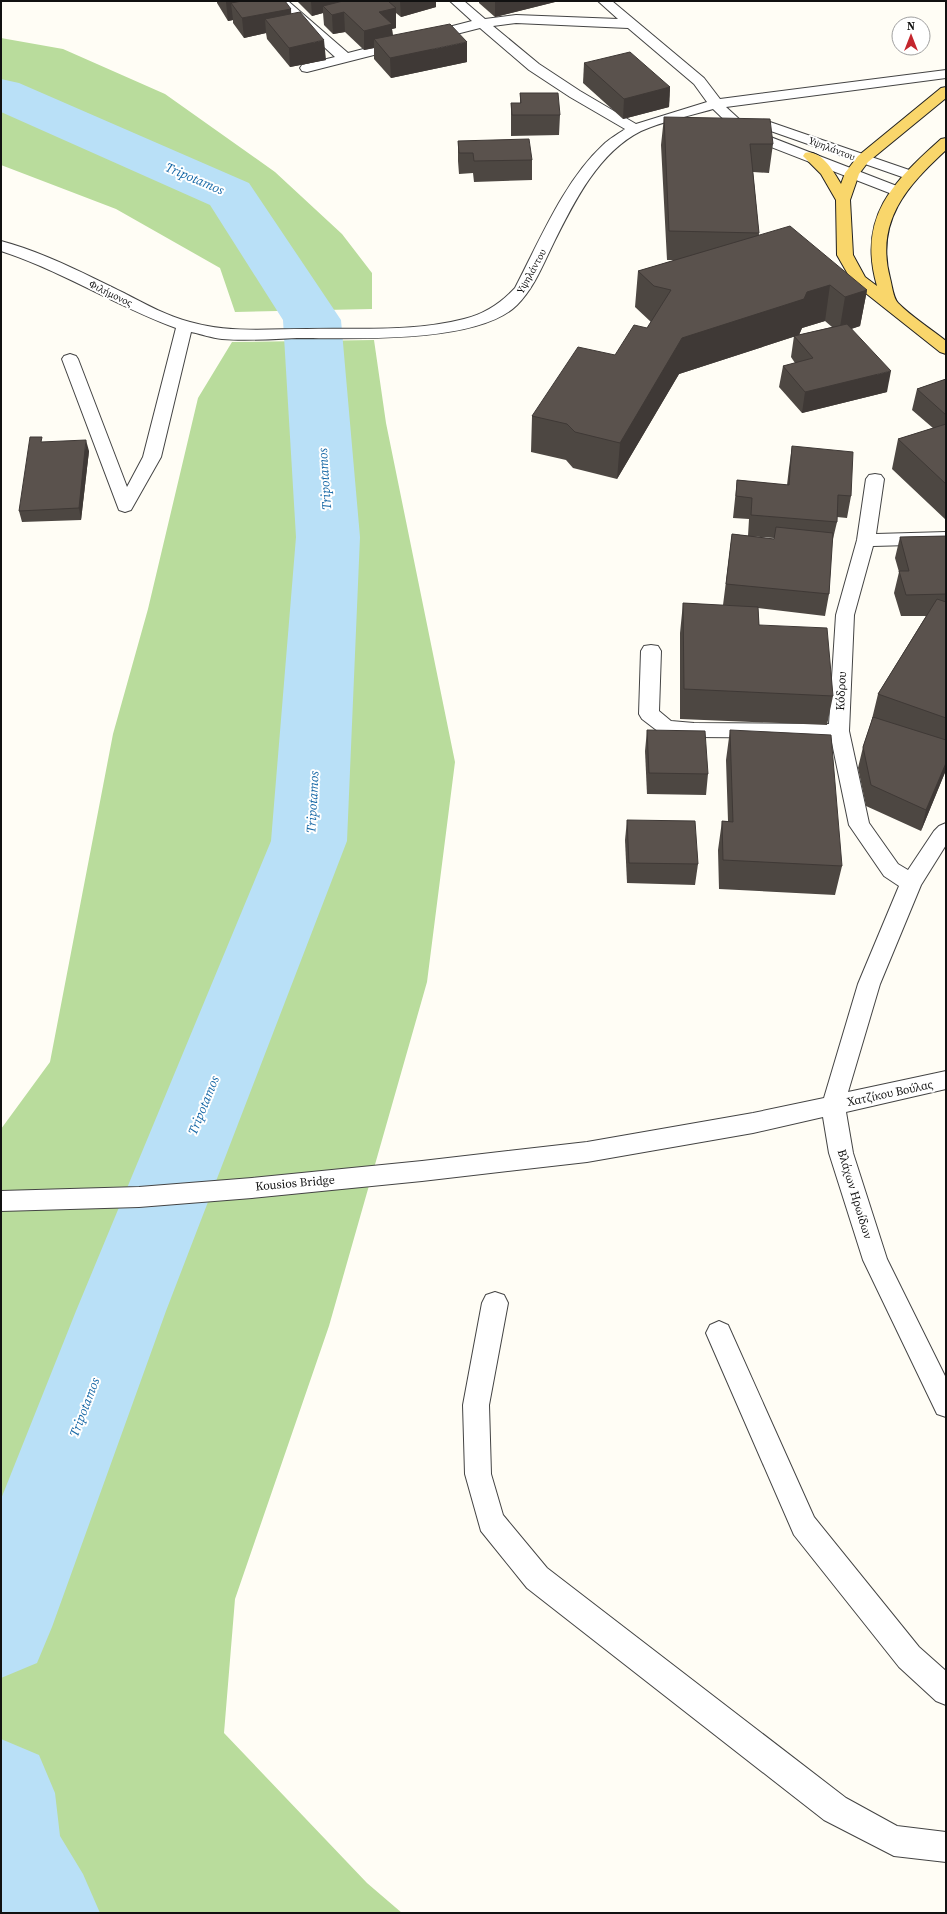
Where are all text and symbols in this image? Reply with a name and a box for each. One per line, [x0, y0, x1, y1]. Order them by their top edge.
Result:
north arrow [891, 16, 931, 56]
text: N [907, 19, 915, 34]
street label: Υψηλάντου [807, 134, 857, 163]
water label: Tripotamos [163, 159, 227, 199]
street label: Υψηλάντου [514, 247, 549, 296]
street label: Φιλήμονος [87, 277, 135, 310]
water label: Tripotamos [314, 447, 335, 510]
street label: Κόδρου [832, 671, 850, 711]
water label: Tripotamos [302, 770, 323, 833]
water label: Tripotamos [184, 1073, 223, 1137]
street label: Χατζίκου Βούλας [846, 1076, 935, 1110]
street label: Βλάχων Ηρωίδων [834, 1147, 876, 1241]
street label: Kousios Bridge [255, 1172, 335, 1194]
water label: Tripotamos [65, 1375, 104, 1439]

